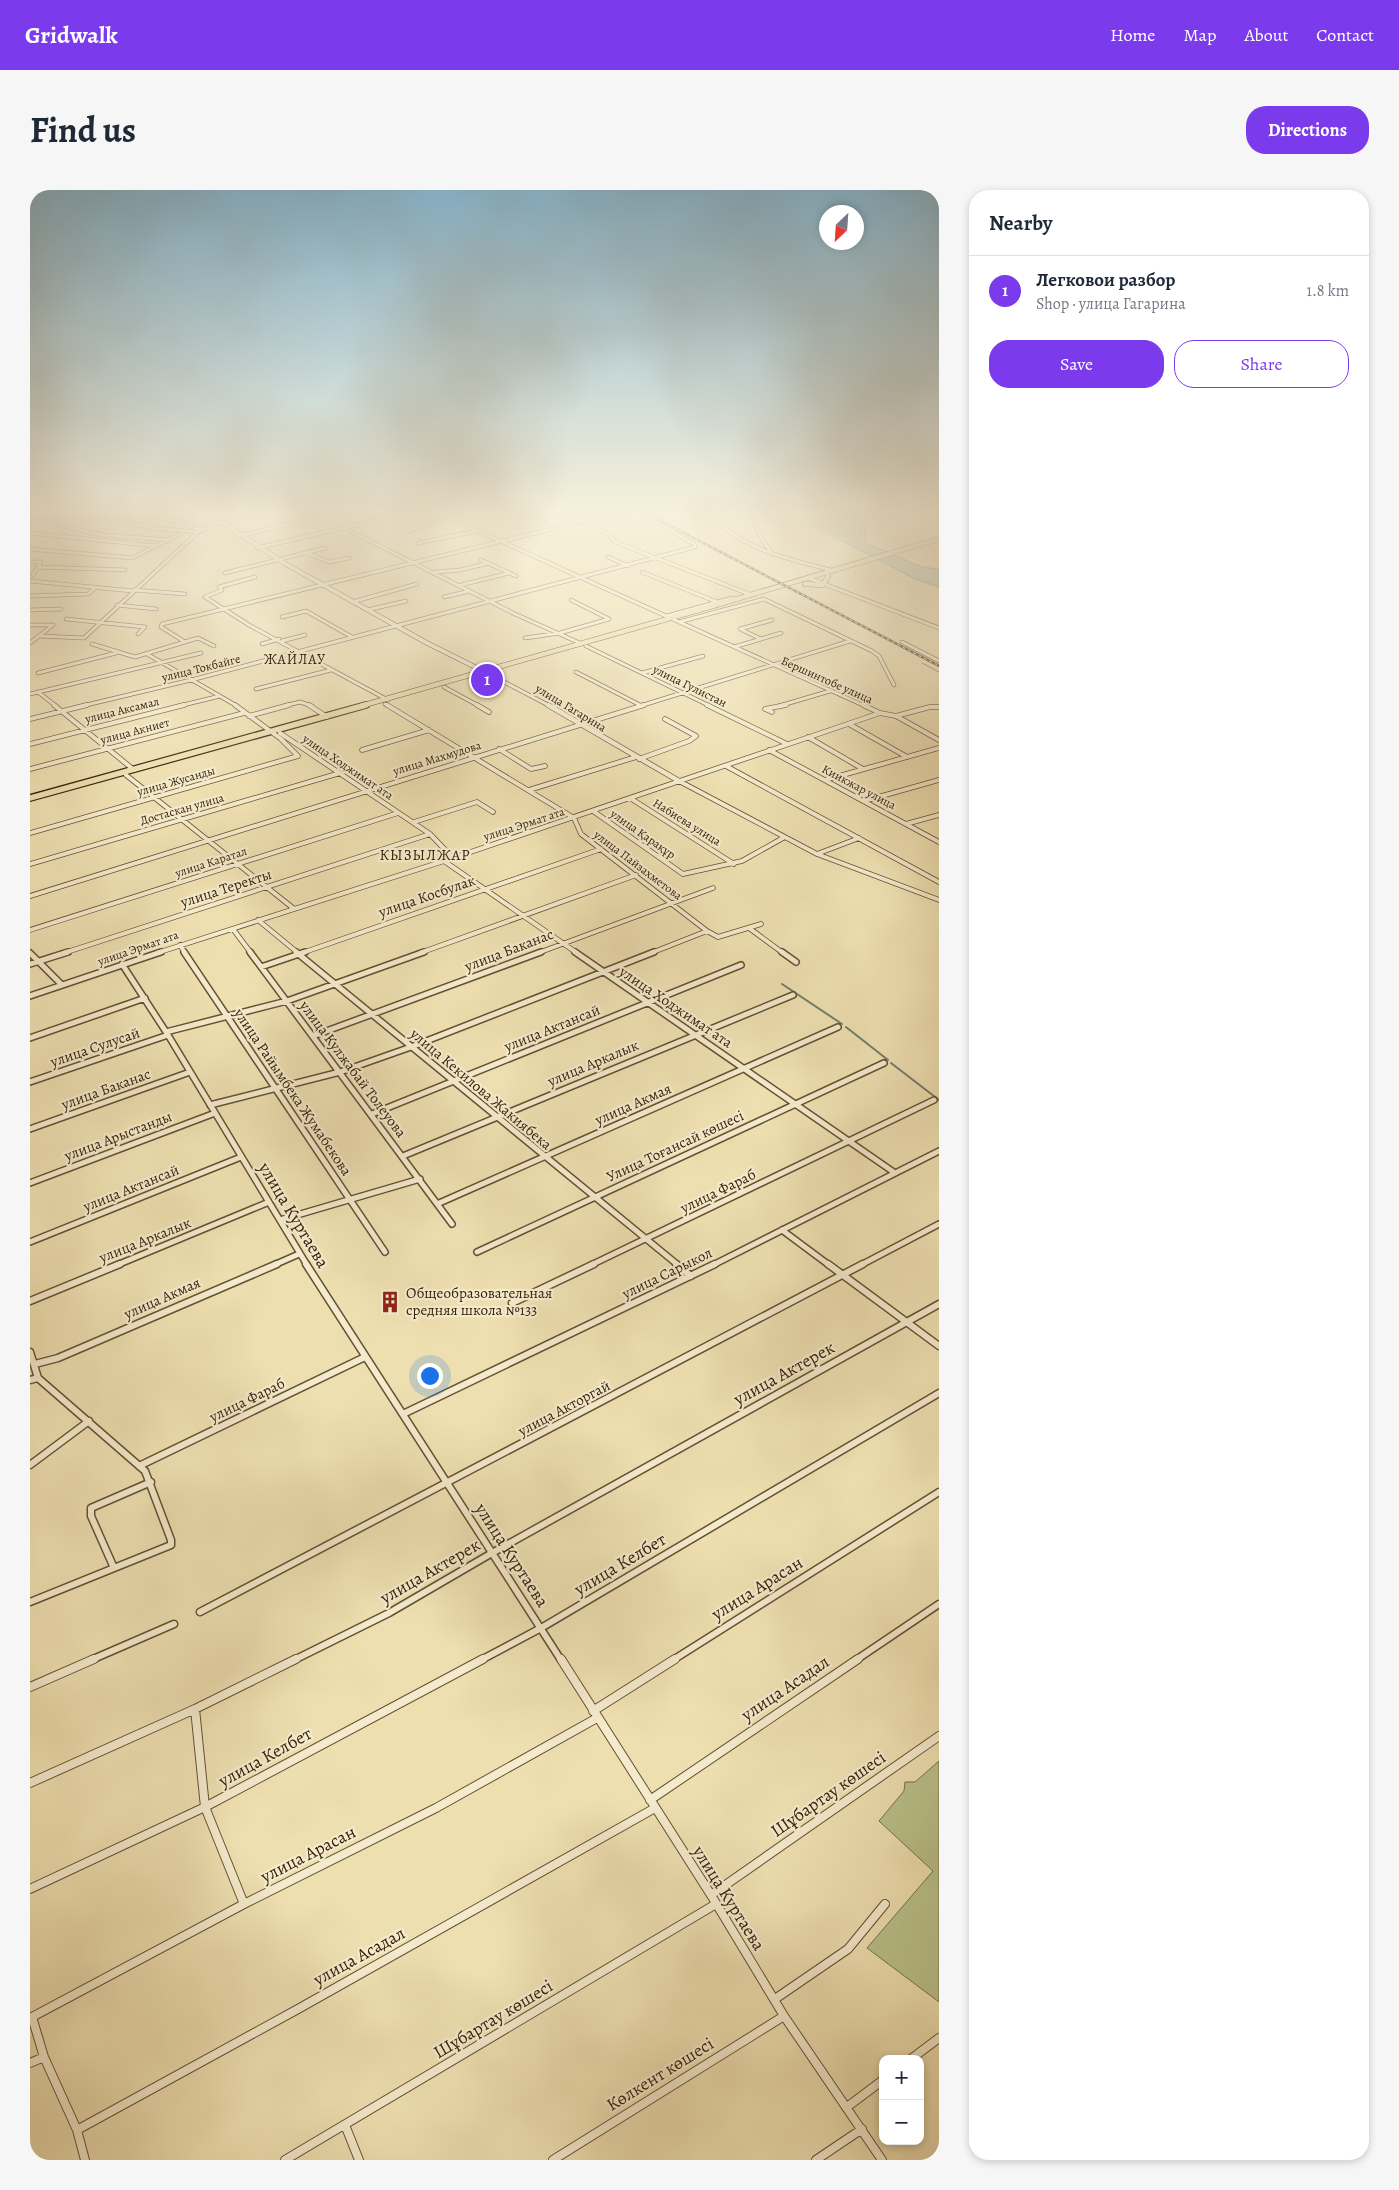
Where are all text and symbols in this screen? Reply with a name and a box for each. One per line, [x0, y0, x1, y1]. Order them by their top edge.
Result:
text: Gridwalk [25, 19, 118, 51]
text: Home [1110, 23, 1155, 47]
text: Map [1183, 23, 1216, 47]
text: About [1244, 23, 1288, 47]
text: Contact [1316, 23, 1374, 47]
text: Find us [30, 106, 136, 154]
button: Directions [1246, 106, 1369, 154]
north arrow [819, 205, 864, 250]
text: Nearby [989, 209, 1052, 237]
text: Легковои разбор [1036, 267, 1176, 293]
text: 1 [1002, 280, 1008, 302]
text: 1.8 km [1306, 280, 1349, 302]
text: Shop · улица Гагарина [1036, 293, 1186, 315]
button: Save [989, 340, 1164, 388]
button: Share [1174, 340, 1349, 388]
district label: ЖАЙЛАУ [264, 650, 326, 669]
street label: улица Токбайге [159, 651, 242, 686]
street label: Бершинтобе улица [779, 653, 876, 708]
pin: 1 [471, 661, 503, 699]
street label: улица Гулистан [649, 661, 730, 711]
street label: улица Гагарина [532, 680, 610, 736]
street label: улица Аксамал [82, 693, 161, 727]
street label: улица Акниет [98, 714, 172, 748]
street label: улица Ходжимат ата [299, 730, 397, 804]
street label: улица Махмудова [390, 737, 483, 779]
street label: Киикжар улица [819, 761, 899, 813]
street label: улица Жусанды [134, 762, 217, 800]
street label: Достаскан улица [138, 789, 226, 829]
street label: Набиева улица [650, 795, 724, 850]
street label: улица Эрмат ата [480, 803, 567, 845]
street label: улица Қарақұр [606, 805, 679, 862]
street label: улица Пайзахметова [590, 826, 686, 904]
street label: улица Каратал [172, 843, 249, 881]
district label: КЫЗЫЛЖАР [379, 845, 471, 865]
street label: улица Теректы [177, 864, 274, 912]
street label: улица Косбулак [375, 870, 478, 922]
street label: улица Баканас [461, 924, 556, 976]
street label: улица Эрмат ата [95, 927, 181, 970]
street label: улица Ходжимат ата [615, 961, 737, 1052]
street label: улица Кулжабай Толеуова [294, 996, 411, 1142]
street label: улица Актансай [500, 1000, 603, 1057]
street label: улица Райымбека Жумабекова [229, 1004, 357, 1180]
street label: улица Сулусай [47, 1022, 143, 1072]
street label: улица Кекилова Жакиябека [405, 1023, 556, 1154]
street label: улица Аркалык [543, 1035, 642, 1092]
street label: улица Баканас [58, 1064, 153, 1115]
street label: улица Акмая [591, 1078, 674, 1130]
street label: Улица Тоғансай көшесі [603, 1105, 747, 1187]
street label: улица Арыстанды [60, 1106, 175, 1166]
street label: улица Куртаева [252, 1157, 335, 1273]
street label: улица Актансай [79, 1160, 182, 1217]
street label: улица Фараб [676, 1164, 759, 1218]
street label: улица Аркалык [95, 1212, 194, 1268]
street label: улица Сарыкол [618, 1243, 715, 1304]
street label: улица Акмая [120, 1272, 203, 1324]
place label: Общеобразовательная средняя школа №133 [406, 1283, 552, 1320]
building icon: Общеобразовательная средняя школа №133 [377, 1289, 403, 1315]
street label: улица Актерек [728, 1335, 839, 1411]
your location [417, 1363, 443, 1389]
street label: улица Фараб [205, 1373, 288, 1427]
street label: улица Акторгай [514, 1375, 614, 1441]
street label: улица Куртаева [469, 1498, 555, 1612]
street label: улица Келбет [569, 1527, 670, 1601]
street label: улица Актерек [375, 1533, 485, 1610]
street label: улица Арасан [706, 1550, 807, 1626]
street label: улица Асадал [735, 1650, 834, 1727]
street label: улица Келбет [213, 1721, 316, 1793]
street label: Шұбартау көшесі [766, 1745, 890, 1843]
street label: улица Арасан [255, 1820, 360, 1889]
street label: улица Куртаева [687, 1840, 771, 1956]
street label: улица Асадал [308, 1921, 409, 1992]
street label: Шұбартау көшесі [429, 1974, 557, 2064]
street label: Көлкент көшесі [602, 2031, 718, 2117]
map controls [879, 2055, 924, 2145]
button: + [879, 2055, 924, 2100]
button: − [879, 2100, 924, 2145]

